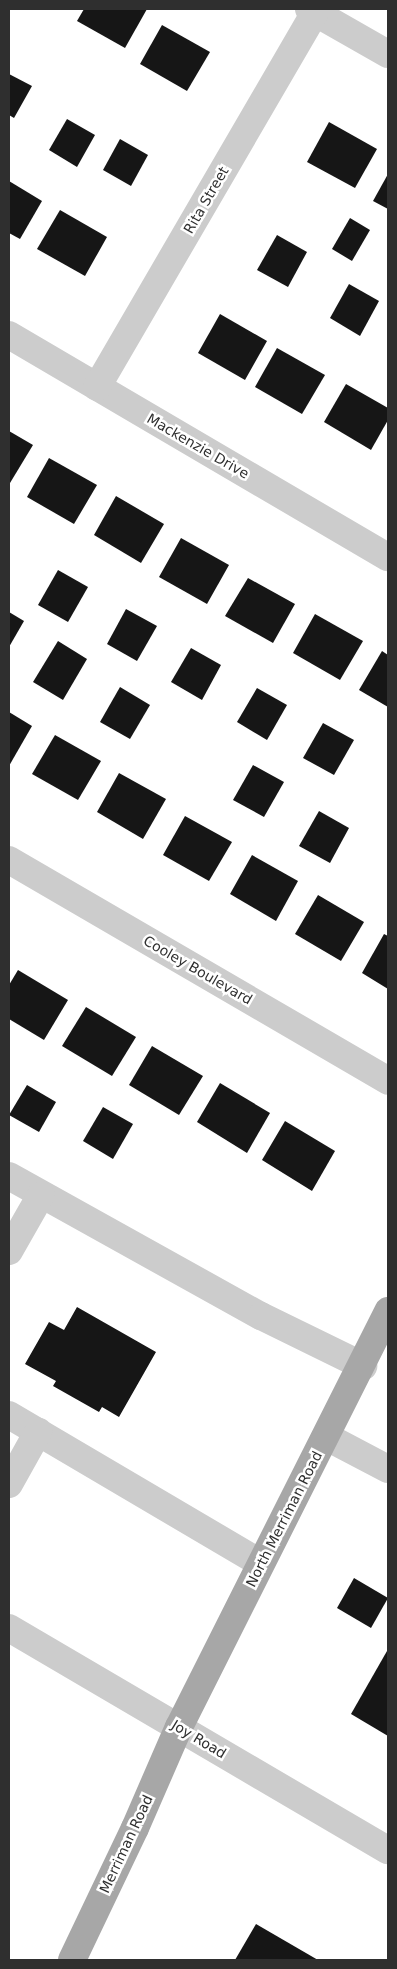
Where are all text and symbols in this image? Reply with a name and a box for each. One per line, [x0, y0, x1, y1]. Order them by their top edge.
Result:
street label: Rita Street [180, 163, 232, 237]
street label: Mackenzie Drive [144, 410, 252, 482]
street label: Cooley Boulevard [141, 932, 255, 1008]
street label: North Merriman Road [242, 1448, 326, 1590]
street label: Joy Road [169, 1716, 229, 1762]
street label: Merriman Road [96, 1792, 156, 1896]

